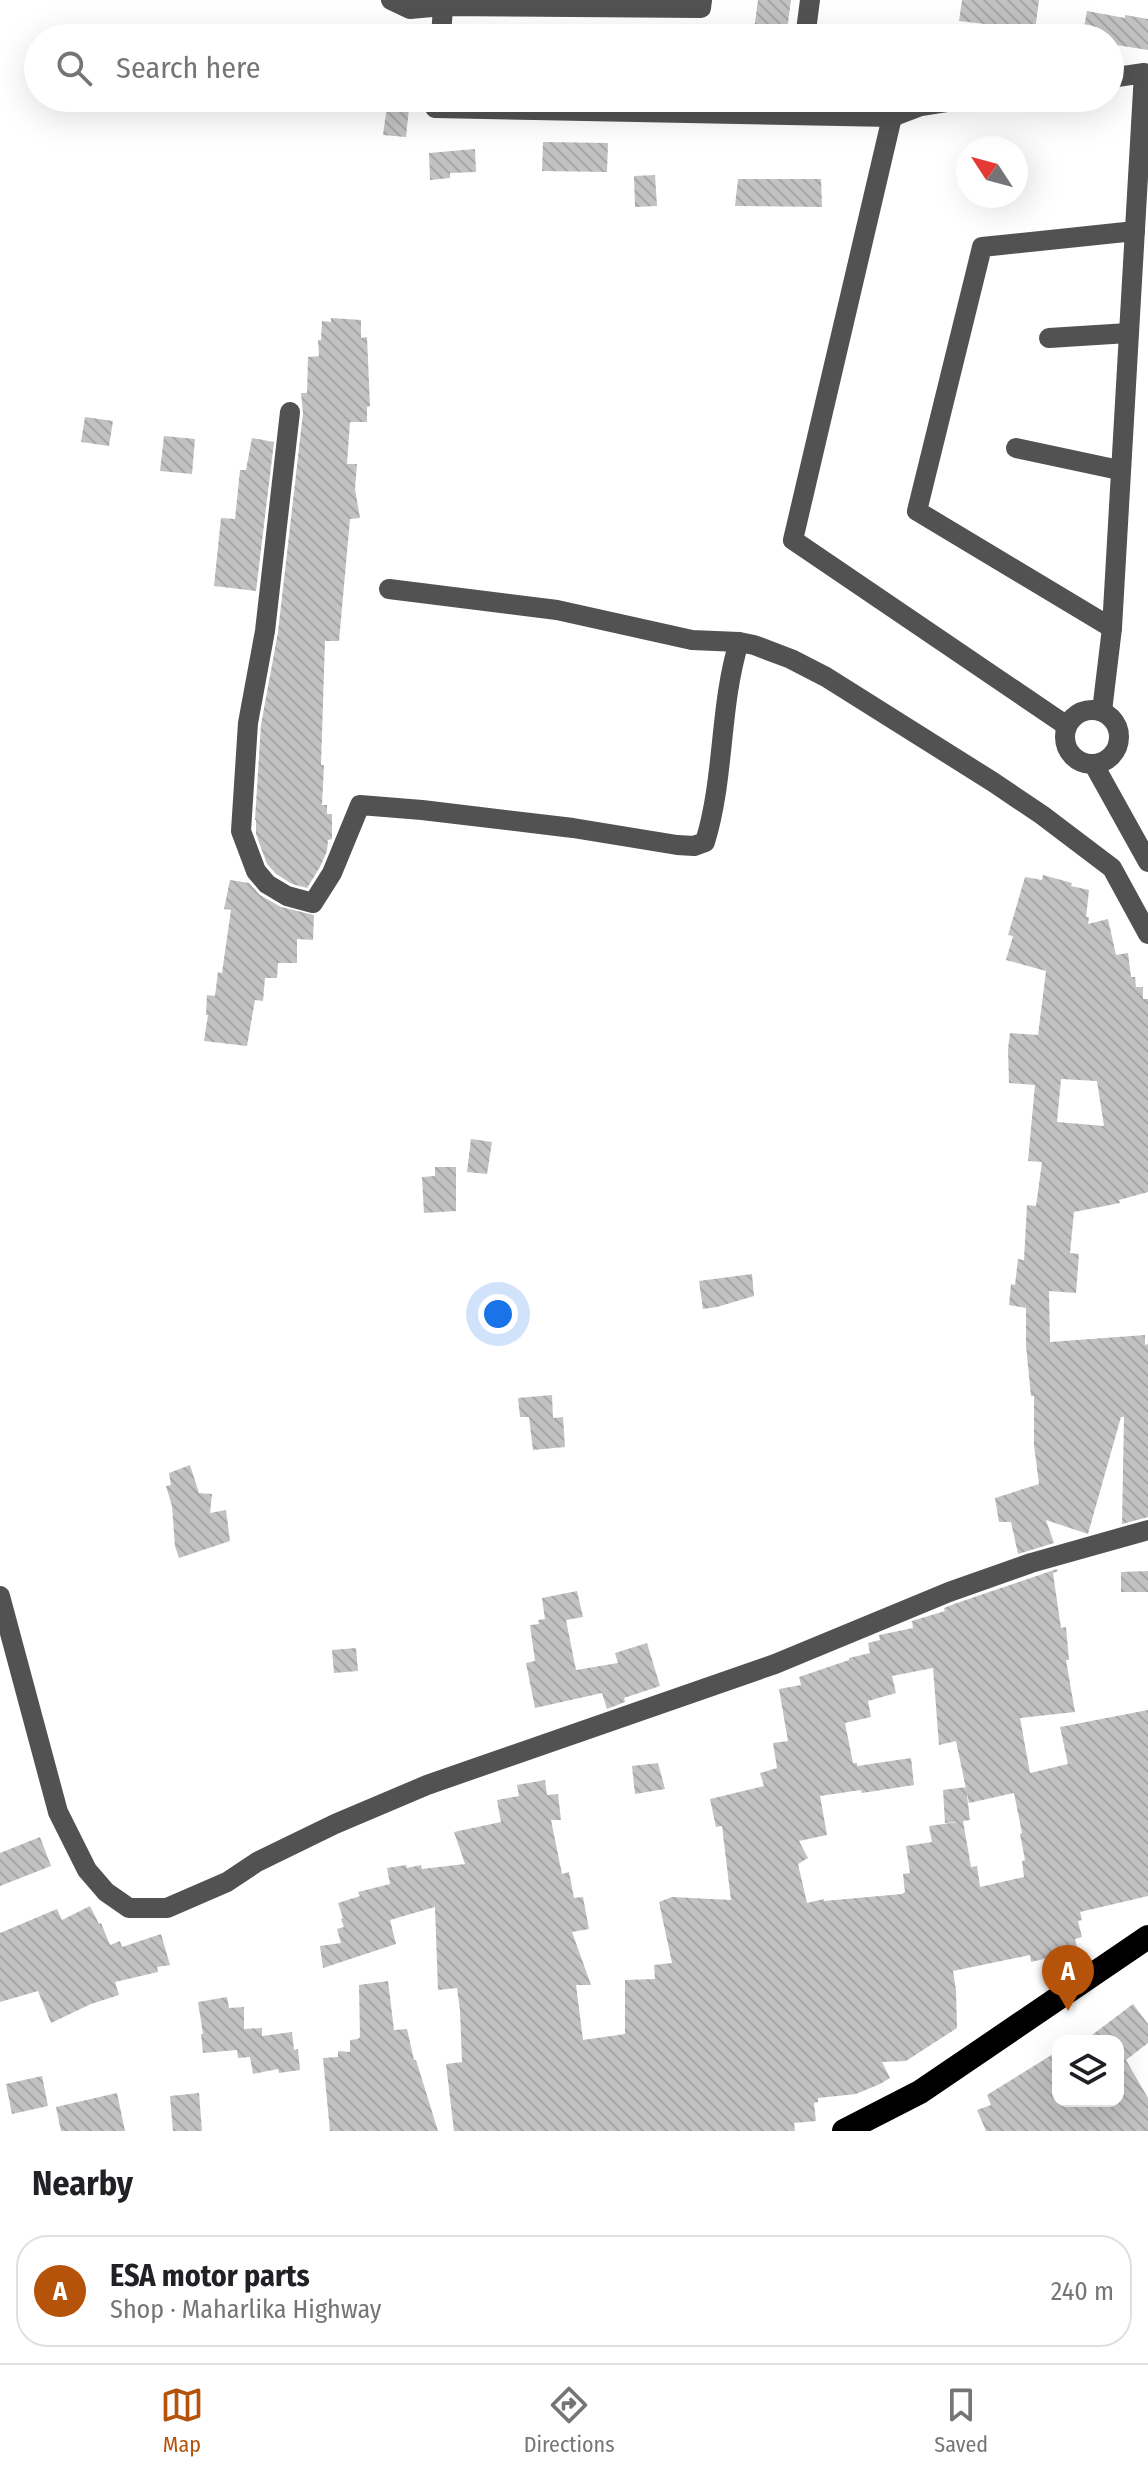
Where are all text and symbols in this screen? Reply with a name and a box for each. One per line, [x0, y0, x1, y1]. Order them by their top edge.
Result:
search box [24, 24, 1124, 112]
icon: search [52, 46, 96, 90]
text: Search here [116, 50, 261, 86]
north arrow [956, 136, 1028, 208]
your location [478, 1294, 518, 1334]
pin: A [1042, 1945, 1094, 2011]
map controls [1052, 2035, 1124, 2107]
button: layers [1052, 2035, 1124, 2107]
text: Nearby [32, 2163, 133, 2204]
text: ESA motor parts [110, 2258, 310, 2294]
text: A [53, 2276, 67, 2307]
text: 240 m [1051, 2276, 1114, 2307]
text: Shop · Maharlika Highway [110, 2294, 381, 2325]
tab: Map [160, 2383, 204, 2458]
tab: Directions [524, 2383, 615, 2458]
tab: Saved [934, 2383, 988, 2458]

